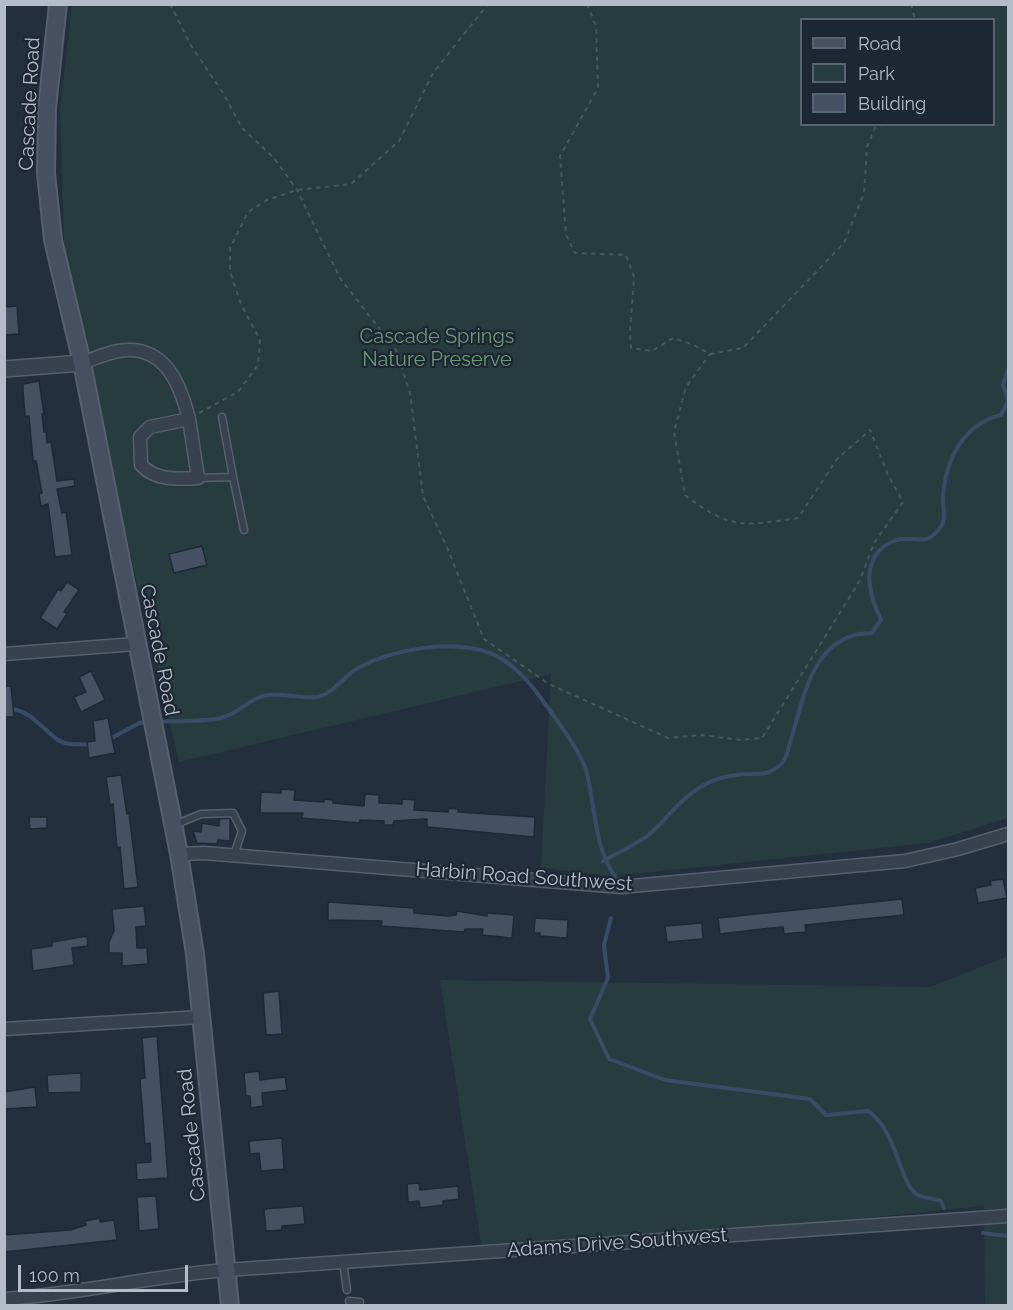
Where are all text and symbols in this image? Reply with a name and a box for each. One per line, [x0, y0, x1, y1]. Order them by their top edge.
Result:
legend [800, 18, 995, 126]
text: Road [858, 33, 901, 54]
street label: Cascade Road [15, 37, 45, 171]
text: Park [858, 63, 895, 84]
text: Building [858, 93, 926, 114]
park label: Cascade Springs Nature Preserve [360, 325, 514, 372]
street label: Cascade Road [134, 582, 184, 718]
street label: Harbin Road Southwest [415, 857, 633, 897]
street label: Cascade Road [173, 1067, 211, 1203]
street label: Adams Drive Southwest [506, 1223, 728, 1263]
scale bar [21, 1253, 190, 1291]
text: 100 m [29, 1265, 80, 1286]

